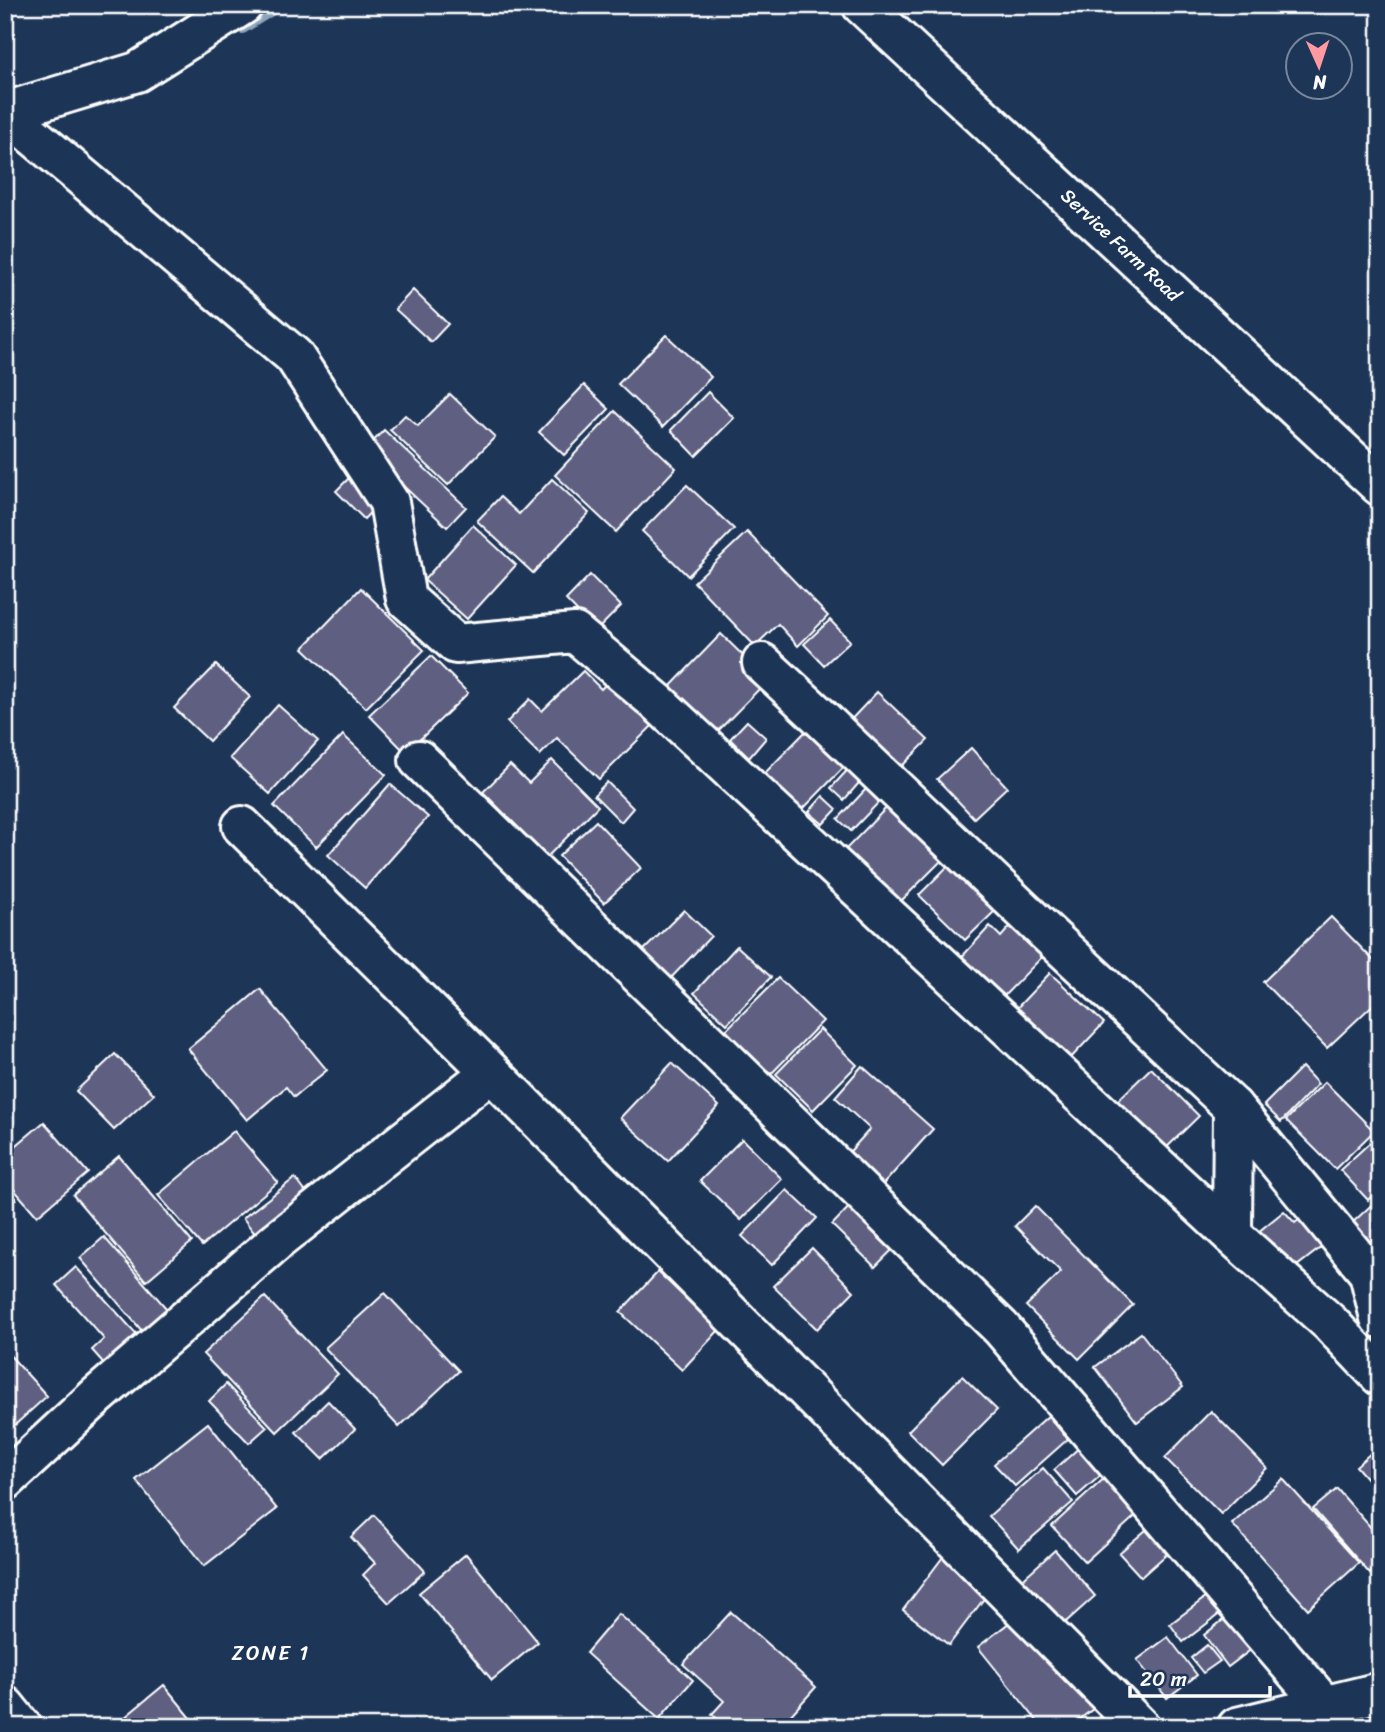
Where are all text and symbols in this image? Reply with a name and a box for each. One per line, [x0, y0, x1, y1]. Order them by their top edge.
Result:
north arrow [1284, 32, 1354, 102]
text: N [1312, 66, 1328, 99]
street label: Service Farm Road [1053, 180, 1190, 311]
district label: ZONE 1 [232, 1634, 310, 1672]
scale bar [1130, 1655, 1270, 1699]
text: 20 m [1140, 1660, 1187, 1698]

